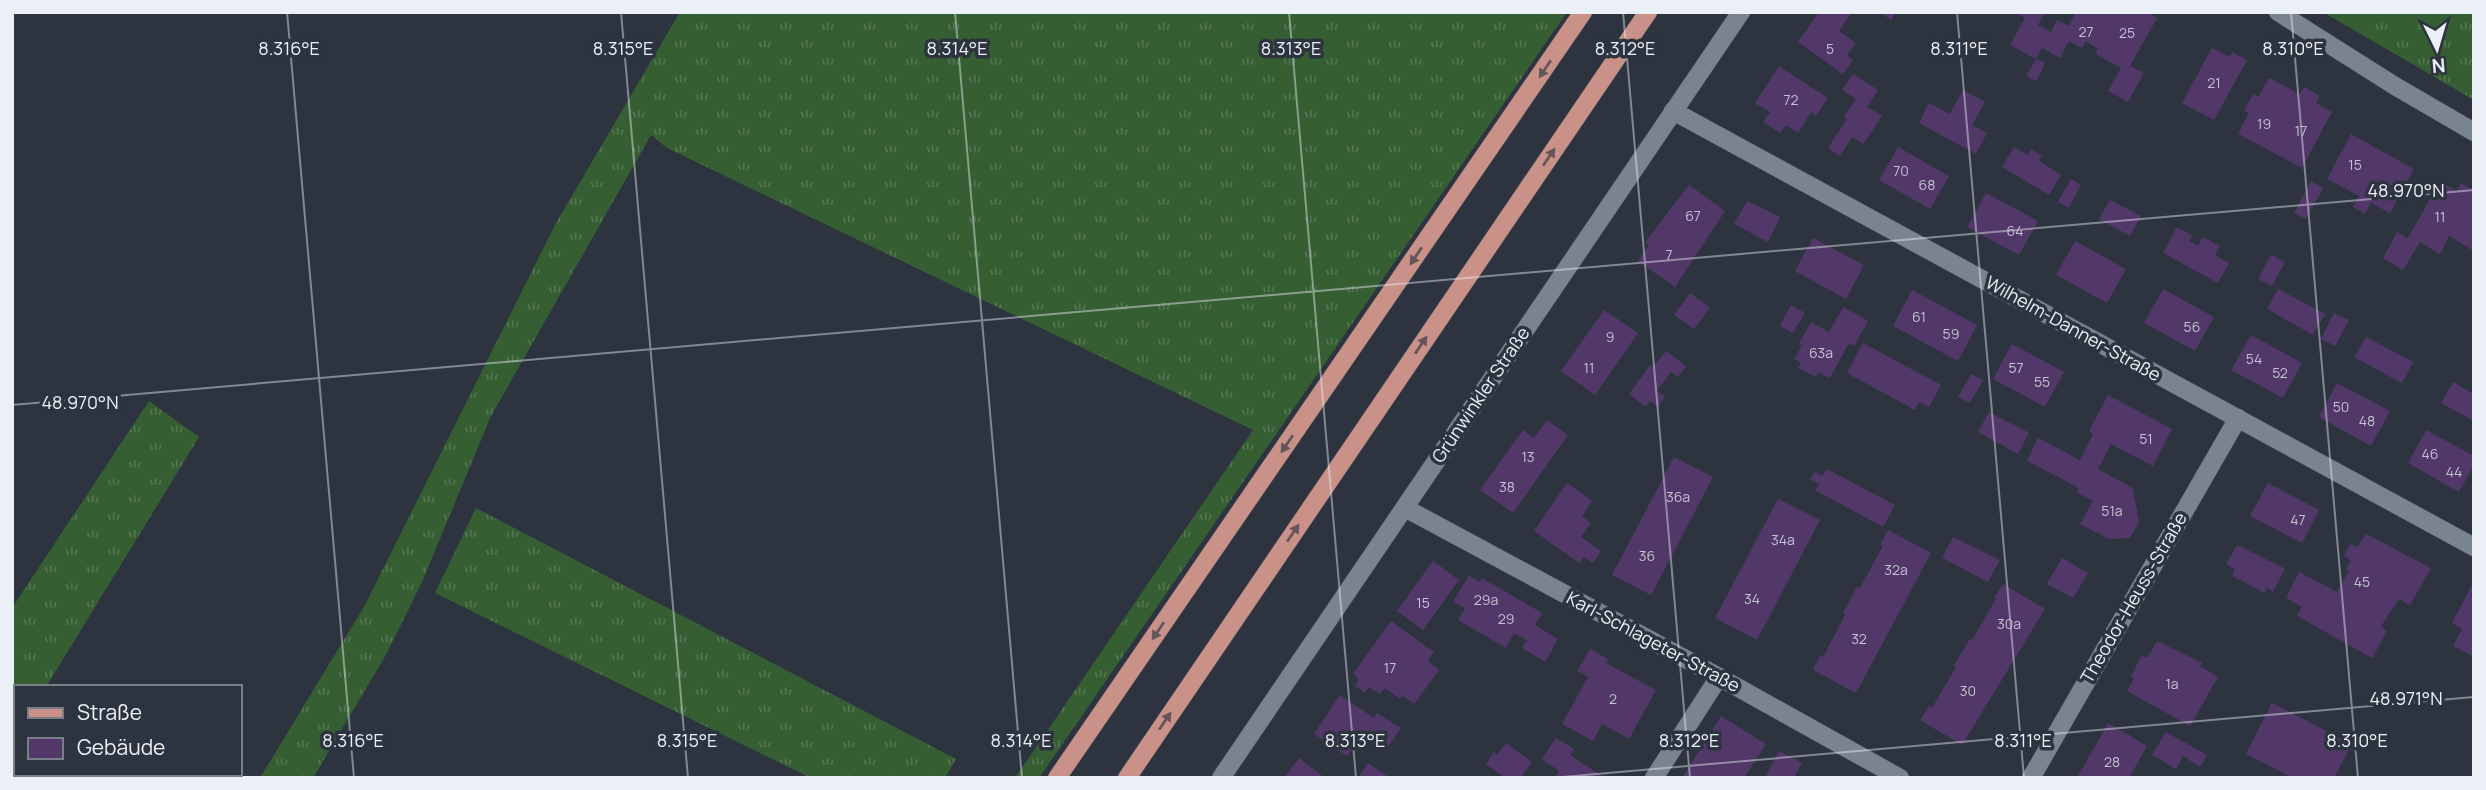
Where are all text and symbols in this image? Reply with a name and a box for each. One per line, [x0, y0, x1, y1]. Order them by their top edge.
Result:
north arrow [2402, 14, 2472, 84]
house number: 27 [2078, 22, 2094, 41]
house number: 25 [2119, 23, 2135, 42]
text: 8.316°E [258, 36, 320, 60]
text: 8.315°E [593, 36, 653, 60]
text: 8.314°E [927, 36, 987, 60]
text: 8.313°E [1261, 36, 1321, 60]
text: 8.312°E [1595, 36, 1655, 60]
text: 8.311°E [1930, 36, 1988, 60]
text: 8.310°E [2262, 36, 2324, 60]
house number: 5 [1826, 39, 1834, 58]
text: N [2431, 52, 2446, 79]
one-way arrow [1538, 59, 1551, 78]
house number: 21 [2207, 73, 2221, 92]
house number: 72 [1783, 90, 1799, 109]
house number: 19 [2257, 114, 2271, 133]
house number: 17 [2295, 121, 2307, 140]
one-way arrow [1542, 148, 1556, 166]
house number: 15 [2348, 155, 2362, 174]
house number: 70 [1893, 161, 1909, 180]
house number: 68 [1919, 175, 1935, 194]
text: 48.970°N [2368, 178, 2445, 202]
house number: 67 [1685, 206, 1701, 225]
house number: 11 [2435, 207, 2445, 226]
house number: 64 [2007, 221, 2023, 240]
house number: 7 [1665, 245, 1673, 264]
one-way arrow [1409, 247, 1423, 265]
street label: Wilhelm-Danner-Straße [1982, 270, 2165, 386]
house number: 61 [1912, 307, 1926, 326]
house number: 56 [2184, 317, 2200, 336]
street label: Grünwinkler Straße [1426, 322, 1535, 467]
house number: 59 [1943, 324, 1959, 343]
house number: 9 [1606, 327, 1614, 346]
one-way arrow [1414, 336, 1428, 354]
house number: 63a [1809, 343, 1833, 362]
house number: 54 [2246, 349, 2262, 368]
house number: 11 [1584, 358, 1594, 377]
house number: 57 [2008, 358, 2024, 377]
house number: 52 [2272, 363, 2288, 382]
house number: 55 [2034, 372, 2050, 391]
text: 48.970°N [42, 390, 119, 414]
house number: 50 [2333, 397, 2349, 416]
house number: 48 [2359, 411, 2375, 430]
house number: 51 [2139, 429, 2153, 448]
one-way arrow [1281, 434, 1294, 453]
house number: 46 [2422, 444, 2438, 463]
house number: 13 [1521, 447, 1535, 466]
house number: 44 [2446, 462, 2462, 481]
house number: 38 [1499, 477, 1515, 496]
house number: 36a [1666, 487, 1690, 506]
house number: 51a [2101, 501, 2123, 520]
street label: Theodor-Heuss-Straße [2074, 508, 2192, 687]
house number: 47 [2290, 510, 2306, 529]
one-way arrow [1286, 524, 1300, 542]
house number: 34a [1771, 530, 1795, 549]
house number: 36 [1639, 546, 1655, 565]
house number: 32a [1884, 560, 1908, 579]
house number: 45 [2354, 572, 2370, 591]
street label: Karl-Schlageter-Straße [1563, 585, 1744, 697]
house number: 34 [1744, 589, 1760, 608]
house number: 29a [1474, 590, 1498, 609]
house number: 15 [1416, 593, 1430, 612]
house number: 29 [1498, 609, 1514, 628]
house number: 30a [1997, 614, 2021, 633]
one-way arrow [1151, 622, 1165, 640]
house number: 32 [1851, 629, 1867, 648]
house number: 17 [1384, 658, 1396, 677]
house number: 1a [2165, 674, 2179, 693]
house number: 30 [1960, 681, 1976, 700]
legend [14, 685, 242, 776]
text: 48.971°N [2369, 686, 2443, 710]
house number: 2 [1609, 689, 1617, 708]
text: Straße [77, 698, 142, 726]
one-way arrow [1158, 712, 1172, 730]
text: 8.316°E [322, 728, 384, 752]
text: 8.315°E [657, 728, 717, 752]
text: 8.314°E [991, 728, 1051, 752]
text: 8.313°E [1325, 728, 1385, 752]
text: 8.312°E [1659, 728, 1719, 752]
text: 8.311°E [1994, 728, 2052, 752]
text: 8.310°E [2326, 728, 2388, 752]
text: Gebäude [77, 733, 165, 761]
house number: 28 [2104, 752, 2120, 771]

